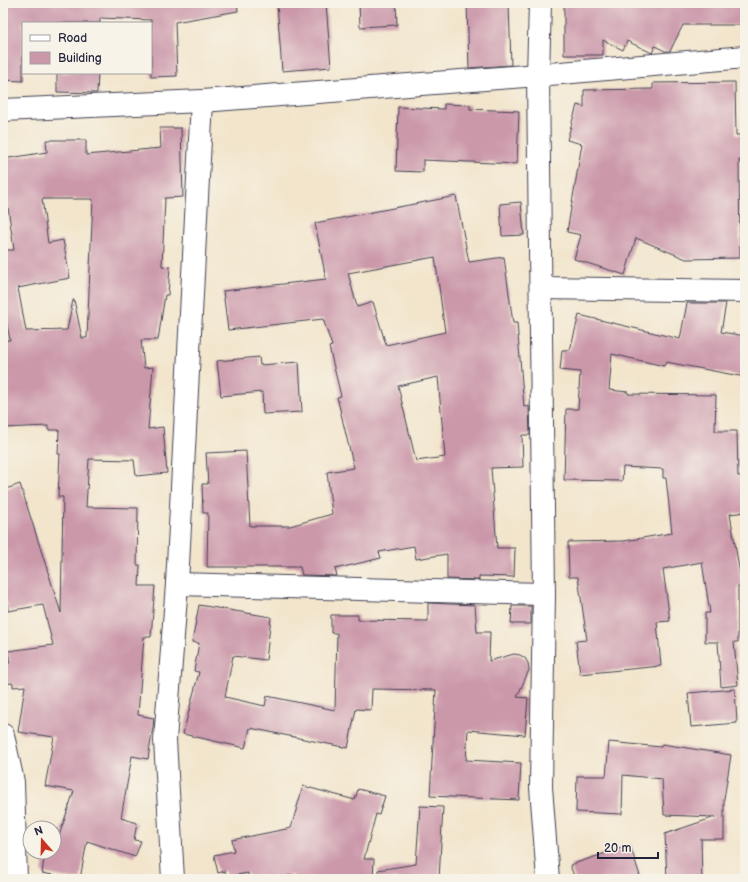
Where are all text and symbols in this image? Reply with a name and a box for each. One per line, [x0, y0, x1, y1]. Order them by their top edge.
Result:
legend [22, 22, 152, 74]
text: Road [58, 31, 87, 46]
text: Building [58, 51, 102, 66]
north arrow [22, 820, 62, 860]
text: N [33, 824, 45, 839]
scale bar [598, 834, 658, 860]
text: 20 m [604, 841, 631, 856]

